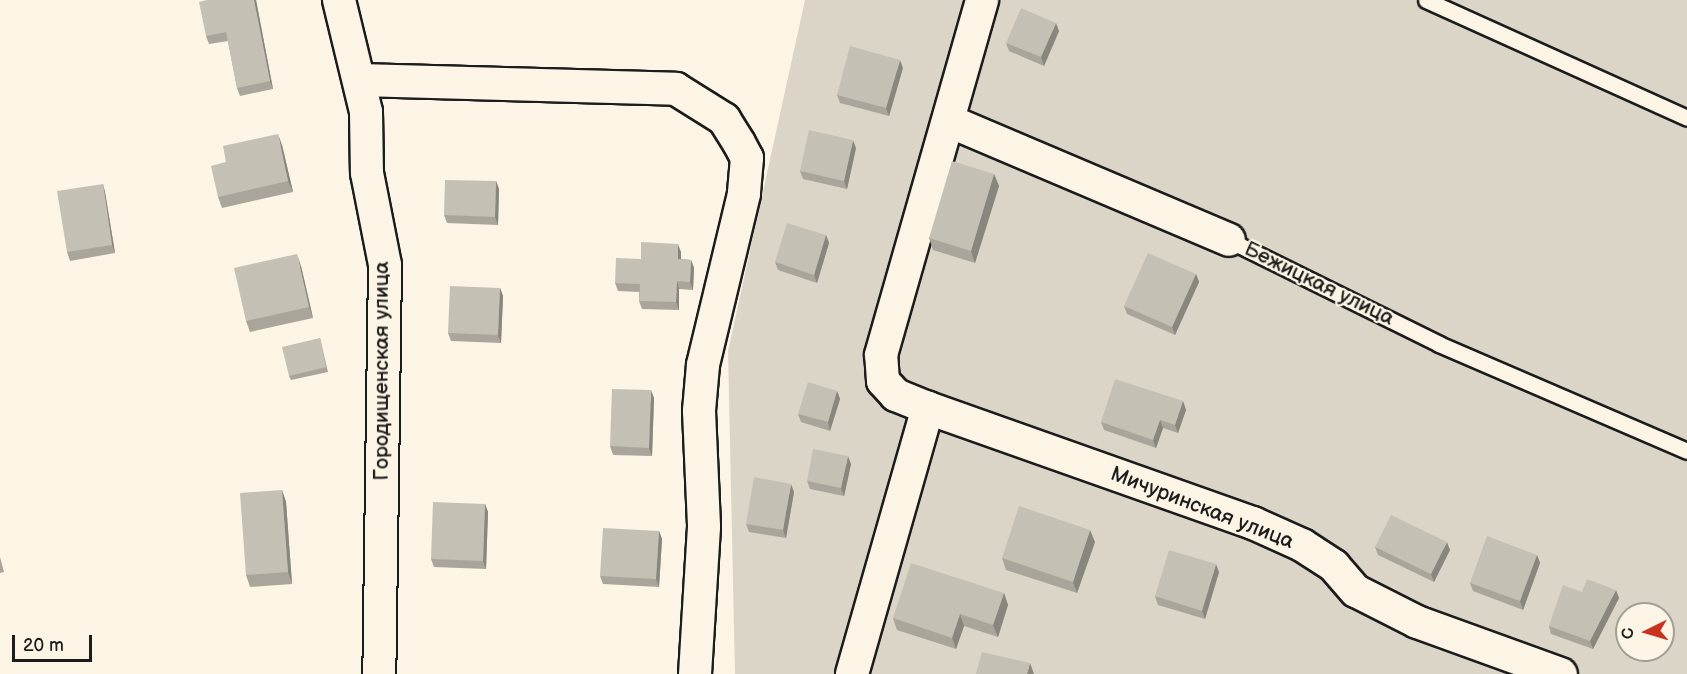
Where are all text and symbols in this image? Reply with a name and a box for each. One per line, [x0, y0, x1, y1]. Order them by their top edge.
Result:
street label: Бежицкая улица [1240, 237, 1398, 331]
street label: Городищенская улица [369, 261, 395, 481]
street label: Мичуринская улица [1107, 461, 1297, 555]
north arrow [1615, 602, 1675, 662]
scale bar [15, 623, 94, 661]
text: С [1619, 627, 1639, 640]
text: 20 m [23, 635, 64, 656]

